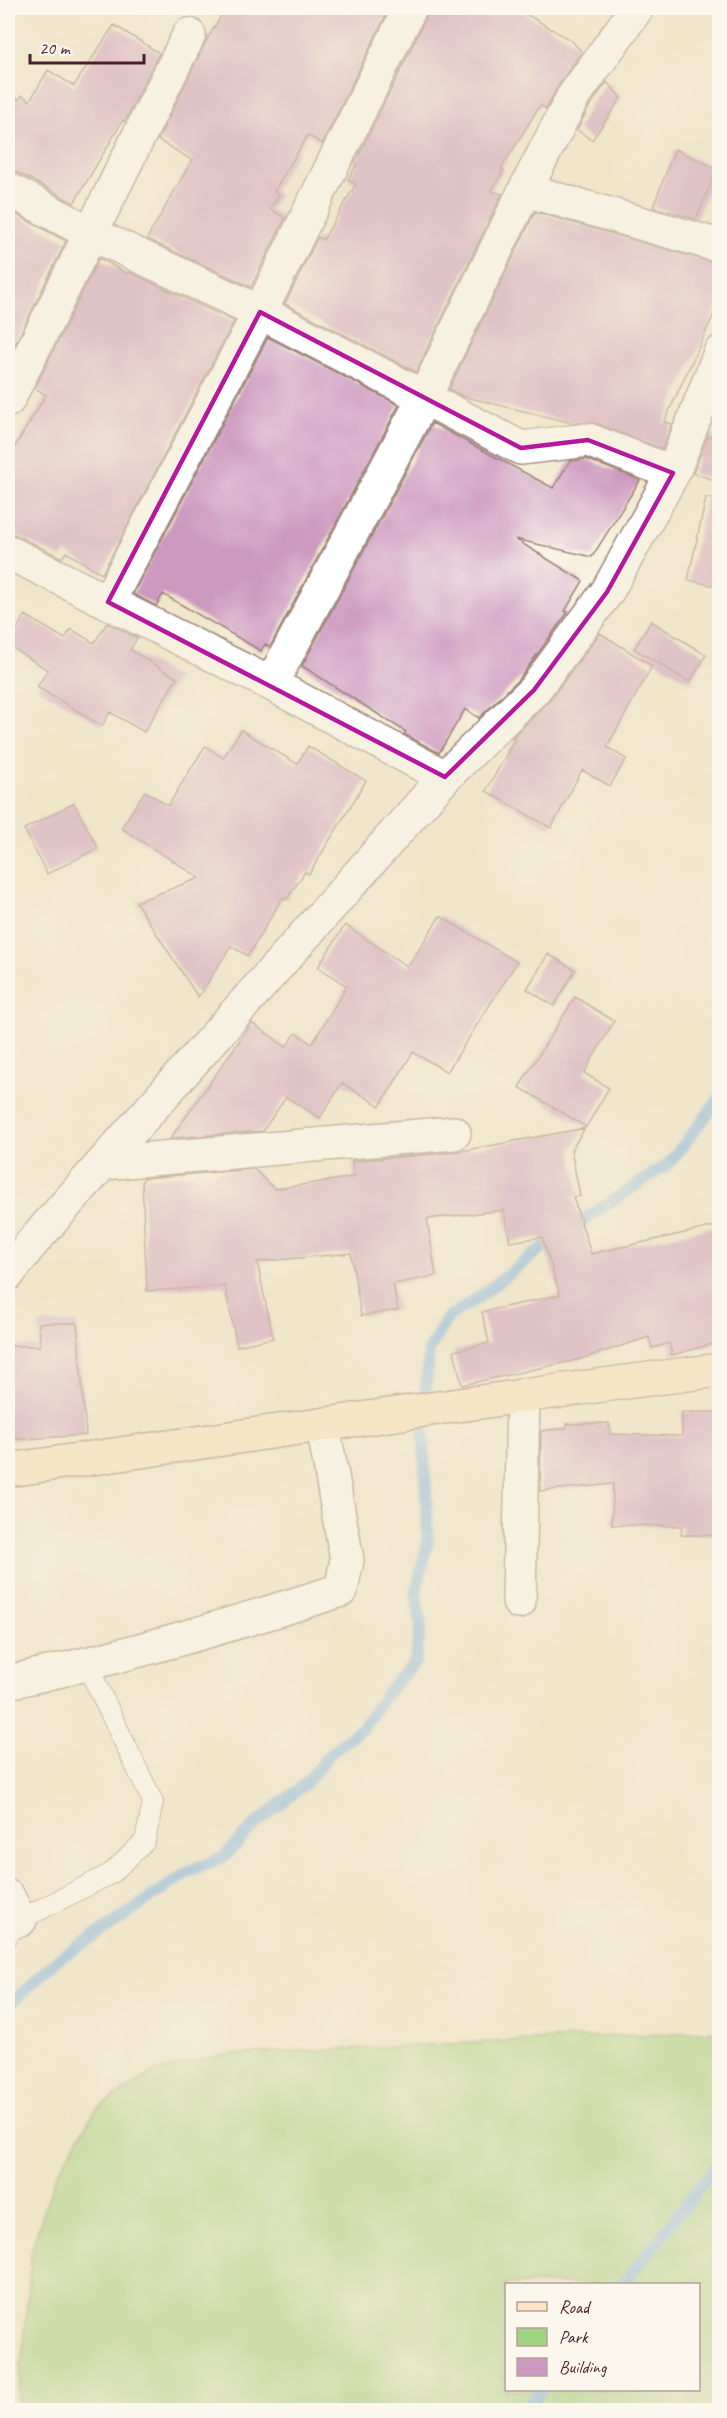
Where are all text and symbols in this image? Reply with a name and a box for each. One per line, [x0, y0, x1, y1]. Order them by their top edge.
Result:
scale bar [30, 27, 144, 65]
text: 20 m [39, 37, 72, 59]
legend [505, 2283, 700, 2391]
text: Road [559, 2296, 592, 2318]
text: Park [559, 2326, 589, 2348]
text: Building [559, 2356, 608, 2378]

